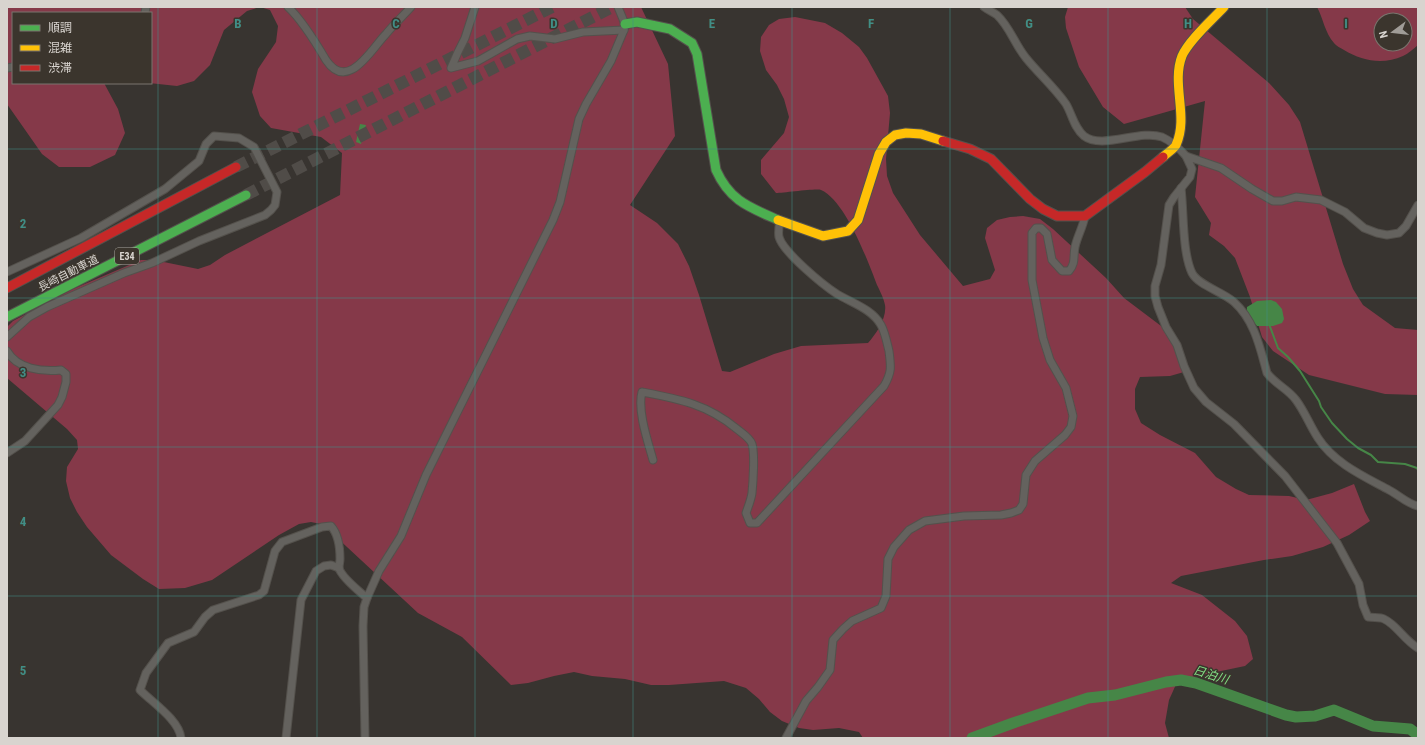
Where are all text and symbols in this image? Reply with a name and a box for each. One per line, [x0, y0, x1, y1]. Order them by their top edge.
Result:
legend [12, 12, 152, 84]
north arrow [1373, 12, 1413, 52]
text: B [234, 16, 242, 31]
text: C [392, 16, 400, 31]
text: D [550, 16, 558, 31]
text: E [709, 16, 716, 31]
text: F [868, 16, 874, 31]
text: G [1025, 16, 1033, 31]
text: H [1184, 16, 1192, 31]
text: I [1344, 16, 1348, 31]
text: 順調 [48, 21, 72, 35]
text: N [1377, 29, 1391, 39]
text: 混雑 [48, 41, 72, 55]
text: 渋滞 [48, 61, 72, 75]
text: 2 [20, 216, 27, 231]
road number: E34 [115, 248, 139, 264]
street label: 長崎自動車道 [36, 253, 101, 294]
text: 3 [20, 365, 26, 380]
text: 4 [20, 514, 27, 529]
text: 5 [20, 663, 27, 678]
water label: 日泊川 [1192, 663, 1232, 688]

